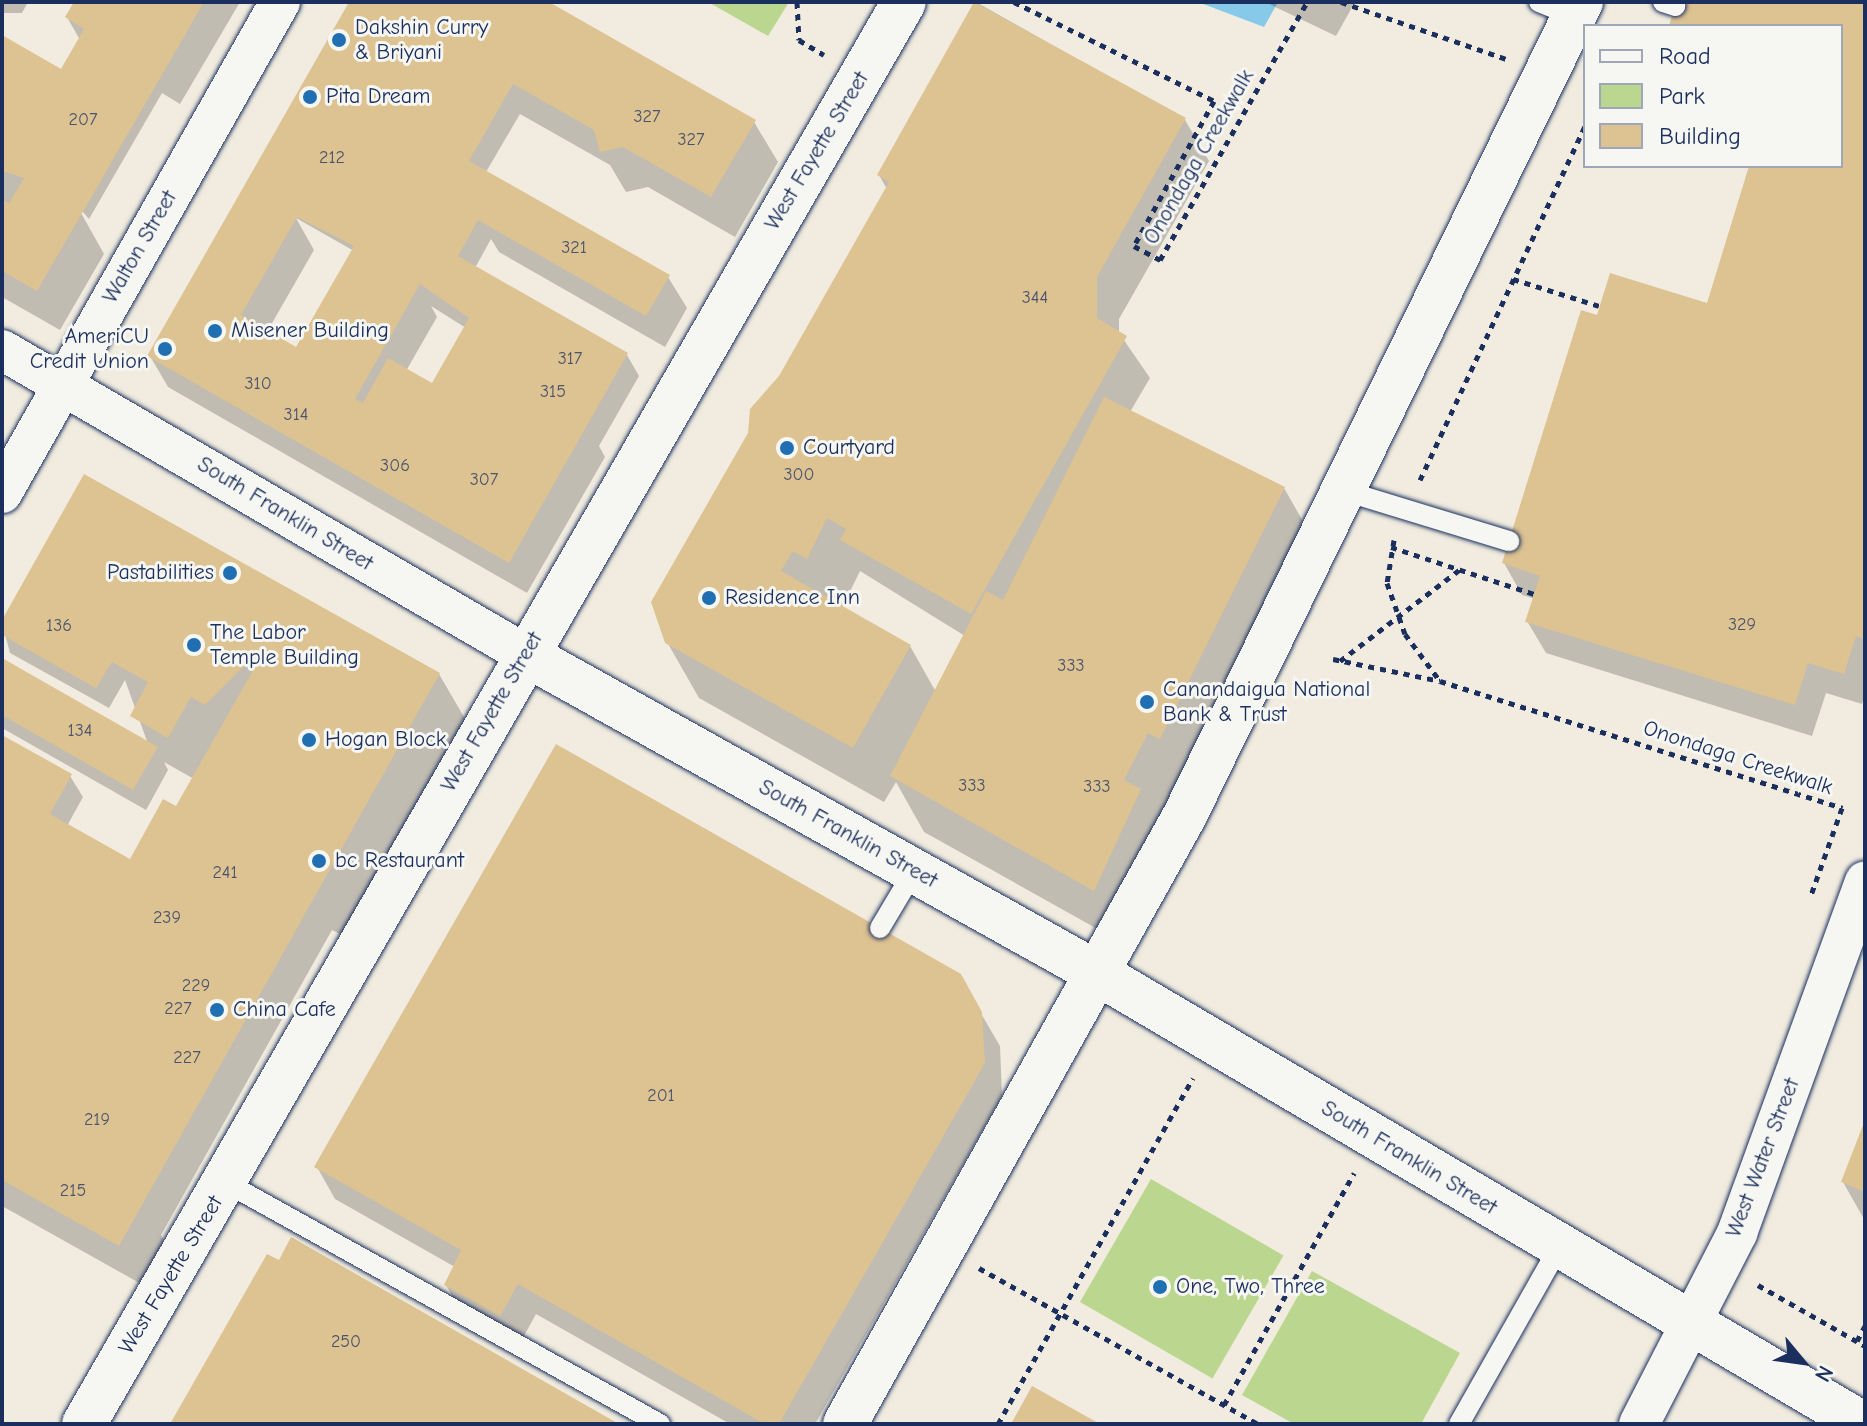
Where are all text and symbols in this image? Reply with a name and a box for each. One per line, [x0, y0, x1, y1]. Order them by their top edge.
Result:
place label: Dakshin Curry & Briyani [355, 14, 488, 66]
legend [1583, 24, 1843, 168]
marker: Dakshin Curry & Briyani [330, 31, 348, 49]
text: Road [1659, 42, 1711, 70]
street label: Onondaga Creekwalk [1138, 65, 1260, 249]
street label: West Fayette Street [759, 67, 875, 235]
text: Park [1659, 82, 1705, 110]
place label: Pita Dream [326, 84, 430, 110]
marker: Pita Dream [301, 88, 319, 106]
house number: 327 [634, 106, 660, 128]
house number: 207 [69, 109, 97, 131]
text: Building [1659, 122, 1741, 150]
house number: 327 [678, 129, 704, 151]
house number: 212 [319, 147, 345, 169]
street label: Walton Street [97, 186, 183, 308]
house number: 321 [561, 237, 587, 259]
house number: 344 [1022, 287, 1048, 309]
place label: Misener Building [231, 318, 389, 344]
marker: Misener Building [206, 322, 224, 340]
place label: AmeriCU Credit Union [30, 323, 149, 374]
marker: AmeriCU Credit Union [156, 340, 174, 358]
house number: 317 [558, 348, 582, 370]
house number: 310 [244, 373, 272, 395]
house number: 315 [540, 381, 566, 403]
house number: 314 [284, 404, 308, 426]
place label: Courtyard [803, 435, 895, 461]
marker: Courtyard [778, 439, 796, 457]
street label: South Franklin Street [192, 451, 378, 577]
house number: 306 [380, 455, 410, 477]
house number: 300 [783, 464, 815, 486]
house number: 307 [470, 469, 498, 491]
place label: Pastabilities [107, 560, 214, 586]
marker: Pastabilities [221, 564, 239, 582]
place label: Residence Inn [725, 585, 860, 611]
marker: Residence Inn [700, 589, 718, 607]
house number: 329 [1728, 614, 1756, 636]
house number: 136 [46, 615, 72, 637]
place label: The Labor Temple Building [210, 619, 359, 670]
street label: West Fayette Street [436, 627, 548, 797]
marker: The Labor Temple Building [185, 636, 203, 654]
house number: 333 [1057, 655, 1085, 677]
place label: Canandaigua National Bank & Trust [1163, 676, 1370, 728]
marker: Canandaigua National Bank & Trust [1138, 693, 1156, 711]
street label: Onondaga Creekwalk [1640, 715, 1836, 801]
house number: 134 [68, 720, 92, 742]
place label: Hogan Block [325, 727, 446, 753]
marker: Hogan Block [300, 731, 318, 749]
street label: South Franklin Street [754, 774, 942, 894]
house number: 333 [958, 775, 986, 797]
house number: 333 [1083, 776, 1111, 798]
place label: bc Restaurant [335, 848, 464, 874]
marker: bc Restaurant [310, 852, 328, 870]
house number: 241 [212, 862, 238, 884]
house number: 239 [153, 907, 181, 929]
house number: 229 [182, 975, 210, 997]
place label: China Cafe [233, 997, 336, 1023]
house number: 227 [164, 998, 192, 1020]
marker: China Cafe [208, 1001, 226, 1019]
house number: 227 [173, 1047, 201, 1069]
street label: West Water Street [1721, 1075, 1805, 1241]
house number: 201 [647, 1085, 675, 1107]
street label: South Franklin Street [1316, 1095, 1502, 1221]
house number: 219 [84, 1109, 110, 1131]
house number: 215 [60, 1180, 86, 1202]
street label: West Fayette Street [113, 1191, 229, 1359]
place label: One, Two, Three [1176, 1274, 1325, 1300]
marker: One, Two, Three [1151, 1278, 1169, 1296]
north arrow [1763, 1322, 1843, 1402]
house number: 250 [331, 1331, 361, 1353]
text: N [1809, 1361, 1839, 1386]

